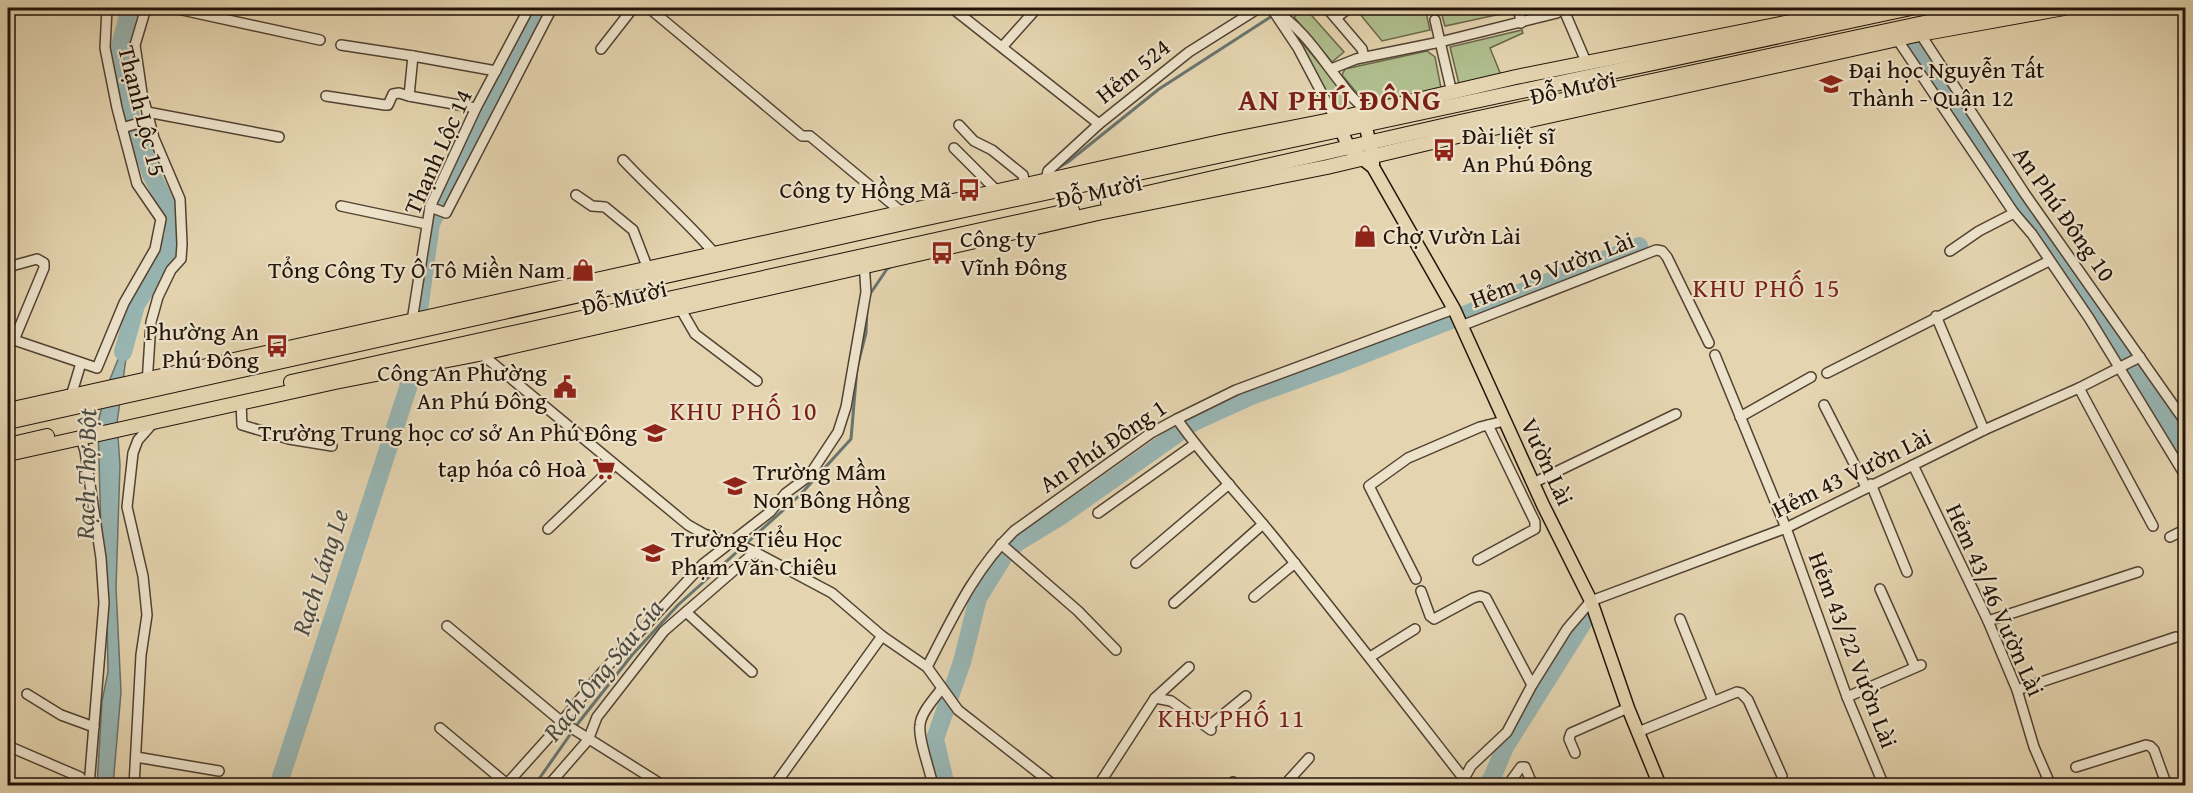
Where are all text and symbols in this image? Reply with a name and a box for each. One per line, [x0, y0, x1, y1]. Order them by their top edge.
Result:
street label: Hẻm 524 [1088, 30, 1177, 112]
street label: Thạnh Lộc 15 [109, 42, 176, 180]
place label: Đại học Nguyễn Tất Thành - Quận 12 [1849, 52, 2045, 115]
street label: Đỗ Mười [1527, 61, 1619, 114]
school or university icon: Đại học Nguyễn Tất Thành - Quận 12 [1818, 71, 1844, 97]
district label: AN PHÚ ĐÔNG [1238, 77, 1442, 121]
street label: Thạnh Lộc 14 [394, 84, 481, 220]
place label: Đài liệt sĩ An Phú Đông [1462, 118, 1592, 181]
bus stop icon: Đài liệt sĩ An Phú Đông [1431, 137, 1457, 163]
street label: An Phú Đông 10 [2005, 139, 2124, 289]
street label: Đỗ Mười [1053, 164, 1145, 217]
place label: Công ty Hồng Mã [779, 172, 952, 207]
bus stop icon: Công ty Hồng Mã [956, 177, 982, 203]
place label: Chợ Vườn Lài [1383, 218, 1521, 253]
place label: Công ty Vĩnh Đông [960, 221, 1067, 284]
street label: Hẻm 19 Vườn Lài [1465, 222, 1639, 317]
shop icon: Chợ Vườn Lài [1352, 223, 1378, 249]
bus stop icon: Công ty Vĩnh Đông [929, 240, 955, 266]
place label: Tổng Công Ty Ô Tô Miền Nam [268, 252, 565, 287]
shop icon: Tổng Công Ty Ô Tô Miền Nam [570, 257, 596, 283]
district label: KHU PHỐ 15 [1693, 268, 1841, 307]
street label: Đỗ Mười [578, 271, 670, 324]
place label: Phường An Phú Đông [145, 314, 260, 377]
bus stop icon: Phường An Phú Đông [264, 333, 290, 359]
place label: Công An Phường An Phú Đông [377, 355, 547, 418]
public building icon: Công An Phường An Phú Đông [552, 374, 578, 400]
street label: An Phú Đông 1 [1032, 390, 1173, 501]
district label: KHU PHỐ 10 [670, 391, 818, 430]
water label: Rạch Thợ Bột [65, 407, 106, 541]
street label: Vườn Lài [1512, 412, 1583, 511]
place label: Trường Trung học cơ sở An Phú Đông [258, 415, 637, 450]
street label: Hẻm 43 Vườn Lài [1766, 419, 1938, 526]
school or university icon: Trường Trung học cơ sở An Phú Đông [642, 420, 668, 446]
place label: tạp hóa cô Hoà [438, 451, 587, 486]
place label: Trường Mầm Non Bông Hồng [753, 454, 910, 517]
supermarket icon: tạp hóa cô Hoà [591, 456, 617, 482]
school or university icon: Trường Mầm Non Bông Hồng [722, 473, 748, 499]
street label: Hẻm 43/46 Vườn Lài [1937, 498, 2054, 702]
water label: Rạch Láng Le [280, 504, 358, 641]
place label: Trường Tiểu Học Phạm Văn Chiêu [671, 521, 842, 584]
school or university icon: Trường Tiểu Học Phạm Văn Chiêu [640, 540, 666, 566]
street label: Hẻm 43/22 Vườn Lài [1800, 547, 1907, 753]
water label: Rạch Ông Sáu Gia [532, 590, 672, 750]
district label: KHU PHỐ 11 [1158, 698, 1306, 737]

